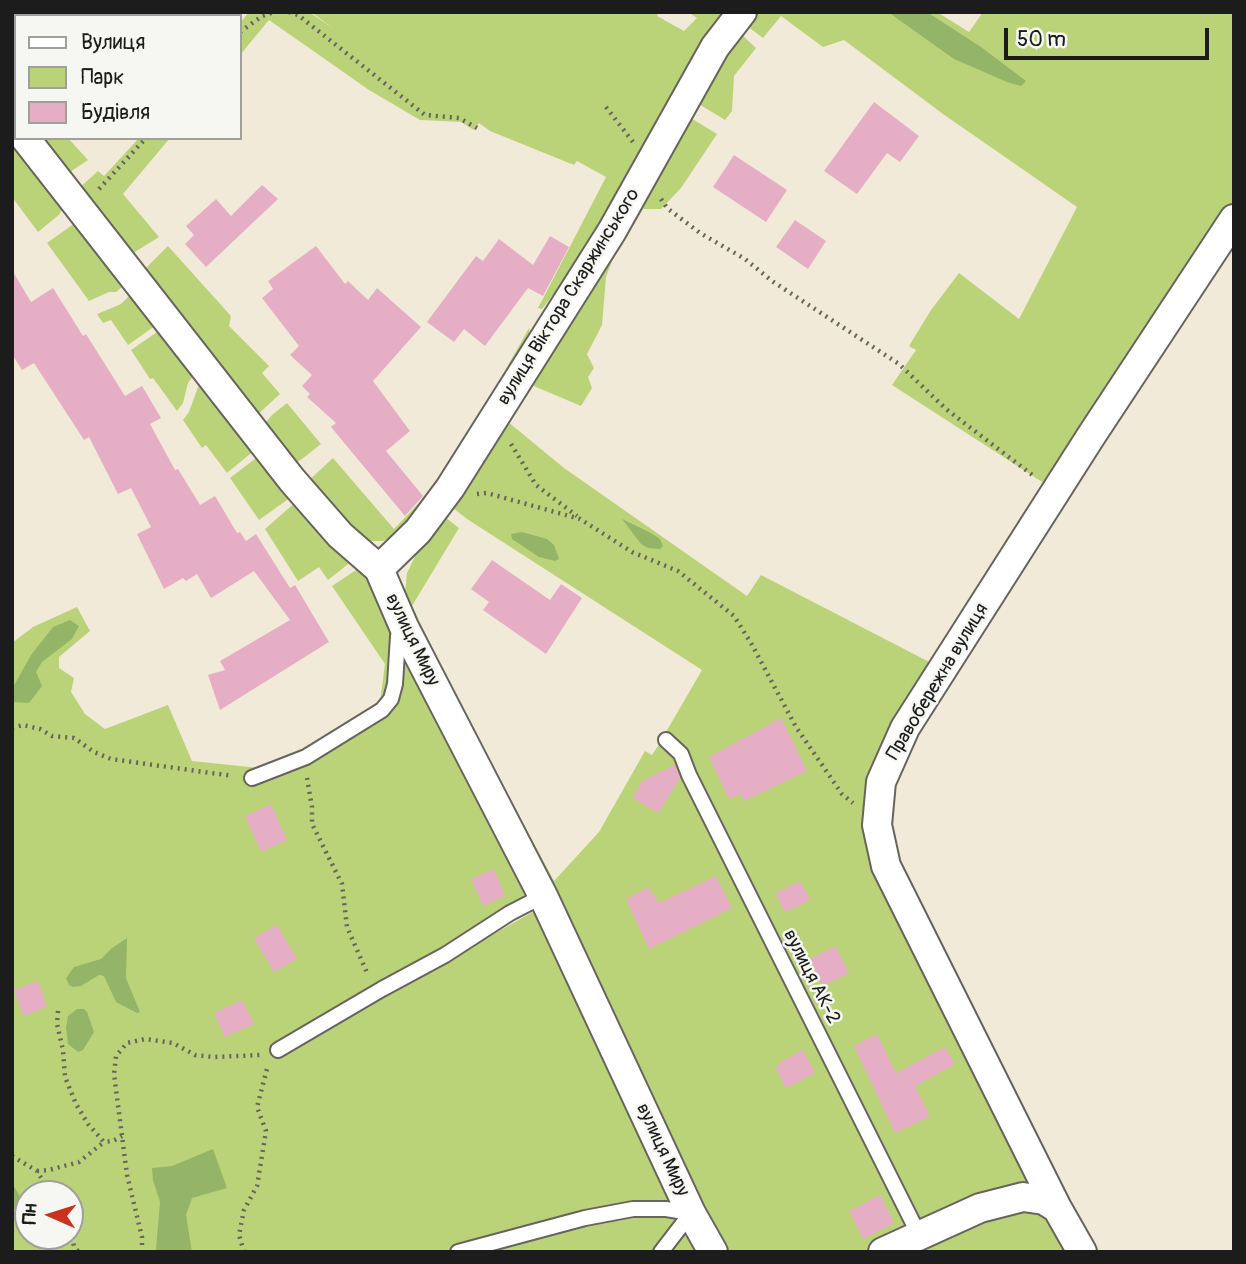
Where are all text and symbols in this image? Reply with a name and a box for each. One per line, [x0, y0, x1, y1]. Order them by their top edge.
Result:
legend [14, 14, 242, 140]
scale bar [1008, 14, 1213, 58]
text: 50 m [1017, 26, 1066, 53]
text: Вулиця [81, 29, 145, 56]
text: Парк [81, 64, 124, 91]
text: Будівля [81, 99, 150, 126]
street label: вулиця Віктора Скаржинського [493, 185, 645, 409]
street label: вулиця Миру [380, 590, 444, 690]
street label: Правобережна вулиця [882, 600, 994, 764]
street label: вулиця АК-2 [777, 926, 845, 1028]
street label: вулиця Миру [631, 1100, 693, 1200]
north arrow [14, 1180, 84, 1250]
text: Пн [17, 1203, 43, 1225]

